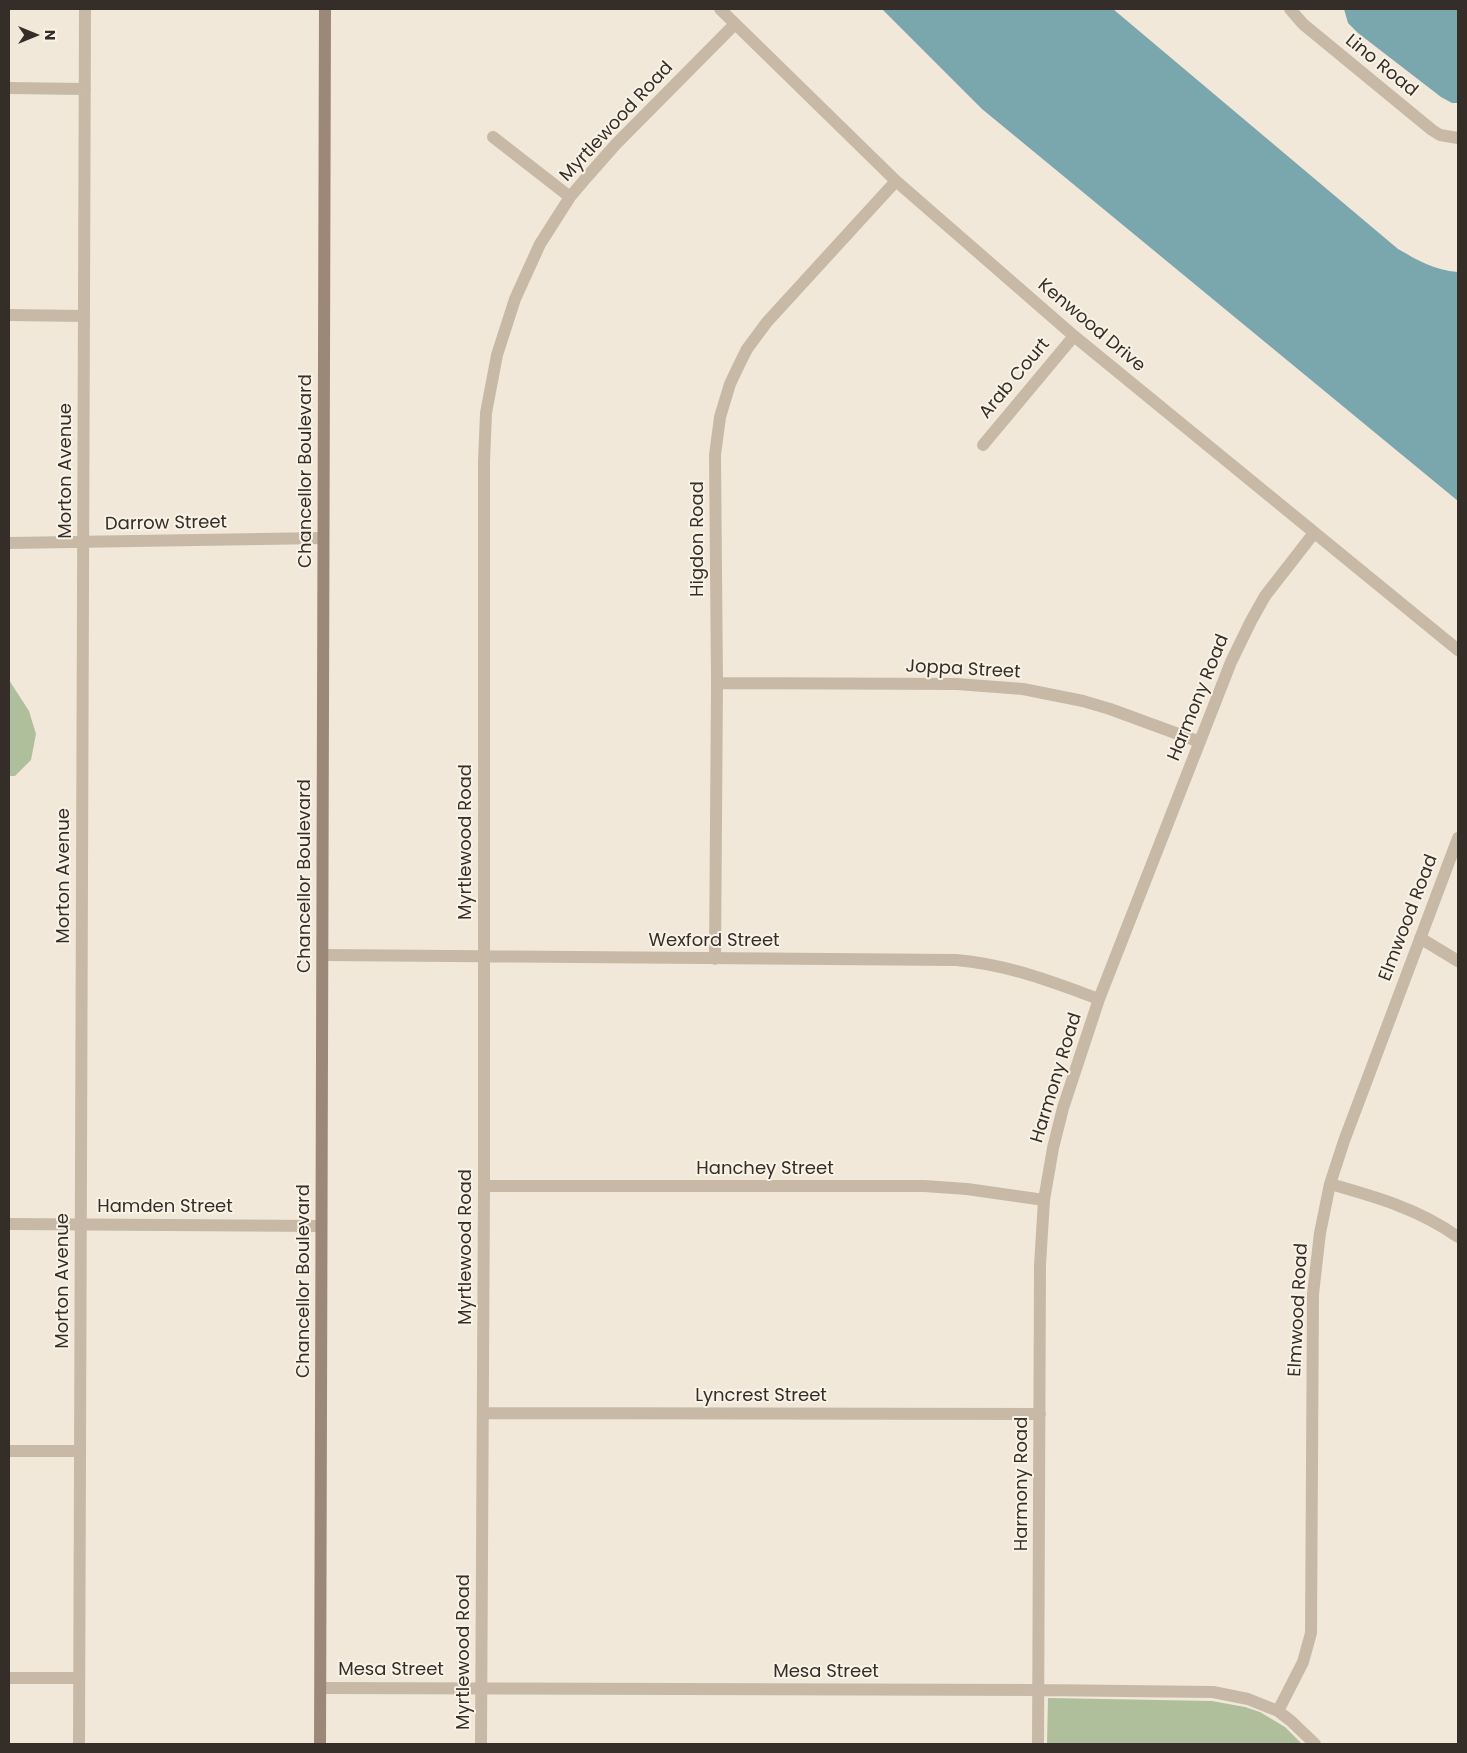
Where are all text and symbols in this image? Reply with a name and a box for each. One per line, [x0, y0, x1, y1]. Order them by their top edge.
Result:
north arrow [10, 10, 60, 60]
text: N [40, 30, 60, 40]
street label: Lino Road [1340, 30, 1422, 102]
street label: Myrtlewood Road [556, 58, 678, 186]
street label: Kenwood Drive [1033, 275, 1149, 377]
street label: Arab Court [975, 334, 1055, 424]
street label: Chancellor Boulevard [295, 374, 317, 568]
street label: Morton Avenue [55, 403, 77, 539]
street label: Higdon Road [687, 481, 709, 597]
street label: Darrow Street [105, 512, 227, 536]
street label: Harmony Road [1164, 632, 1234, 764]
street label: Joppa Street [905, 656, 1021, 684]
street label: Myrtlewood Road [455, 764, 477, 920]
street label: Chancellor Boulevard [294, 779, 316, 973]
street label: Morton Avenue [53, 808, 75, 944]
street label: Elmwood Road [1375, 852, 1443, 984]
street label: Wexford Street [648, 930, 780, 952]
street label: Harmony Road [1027, 1010, 1087, 1146]
street label: Hanchey Street [696, 1158, 834, 1180]
street label: Myrtlewood Road [455, 1169, 477, 1325]
street label: Chancellor Boulevard [293, 1184, 315, 1378]
street label: Hamden Street [97, 1196, 233, 1218]
street label: Morton Avenue [52, 1213, 74, 1349]
street label: Elmwood Road [1285, 1243, 1313, 1377]
street label: Lyncrest Street [695, 1385, 827, 1407]
street label: Harmony Road [1011, 1417, 1033, 1551]
street label: Myrtlewood Road [453, 1574, 475, 1730]
street label: Mesa Street [338, 1659, 444, 1681]
street label: Mesa Street [773, 1661, 879, 1683]

